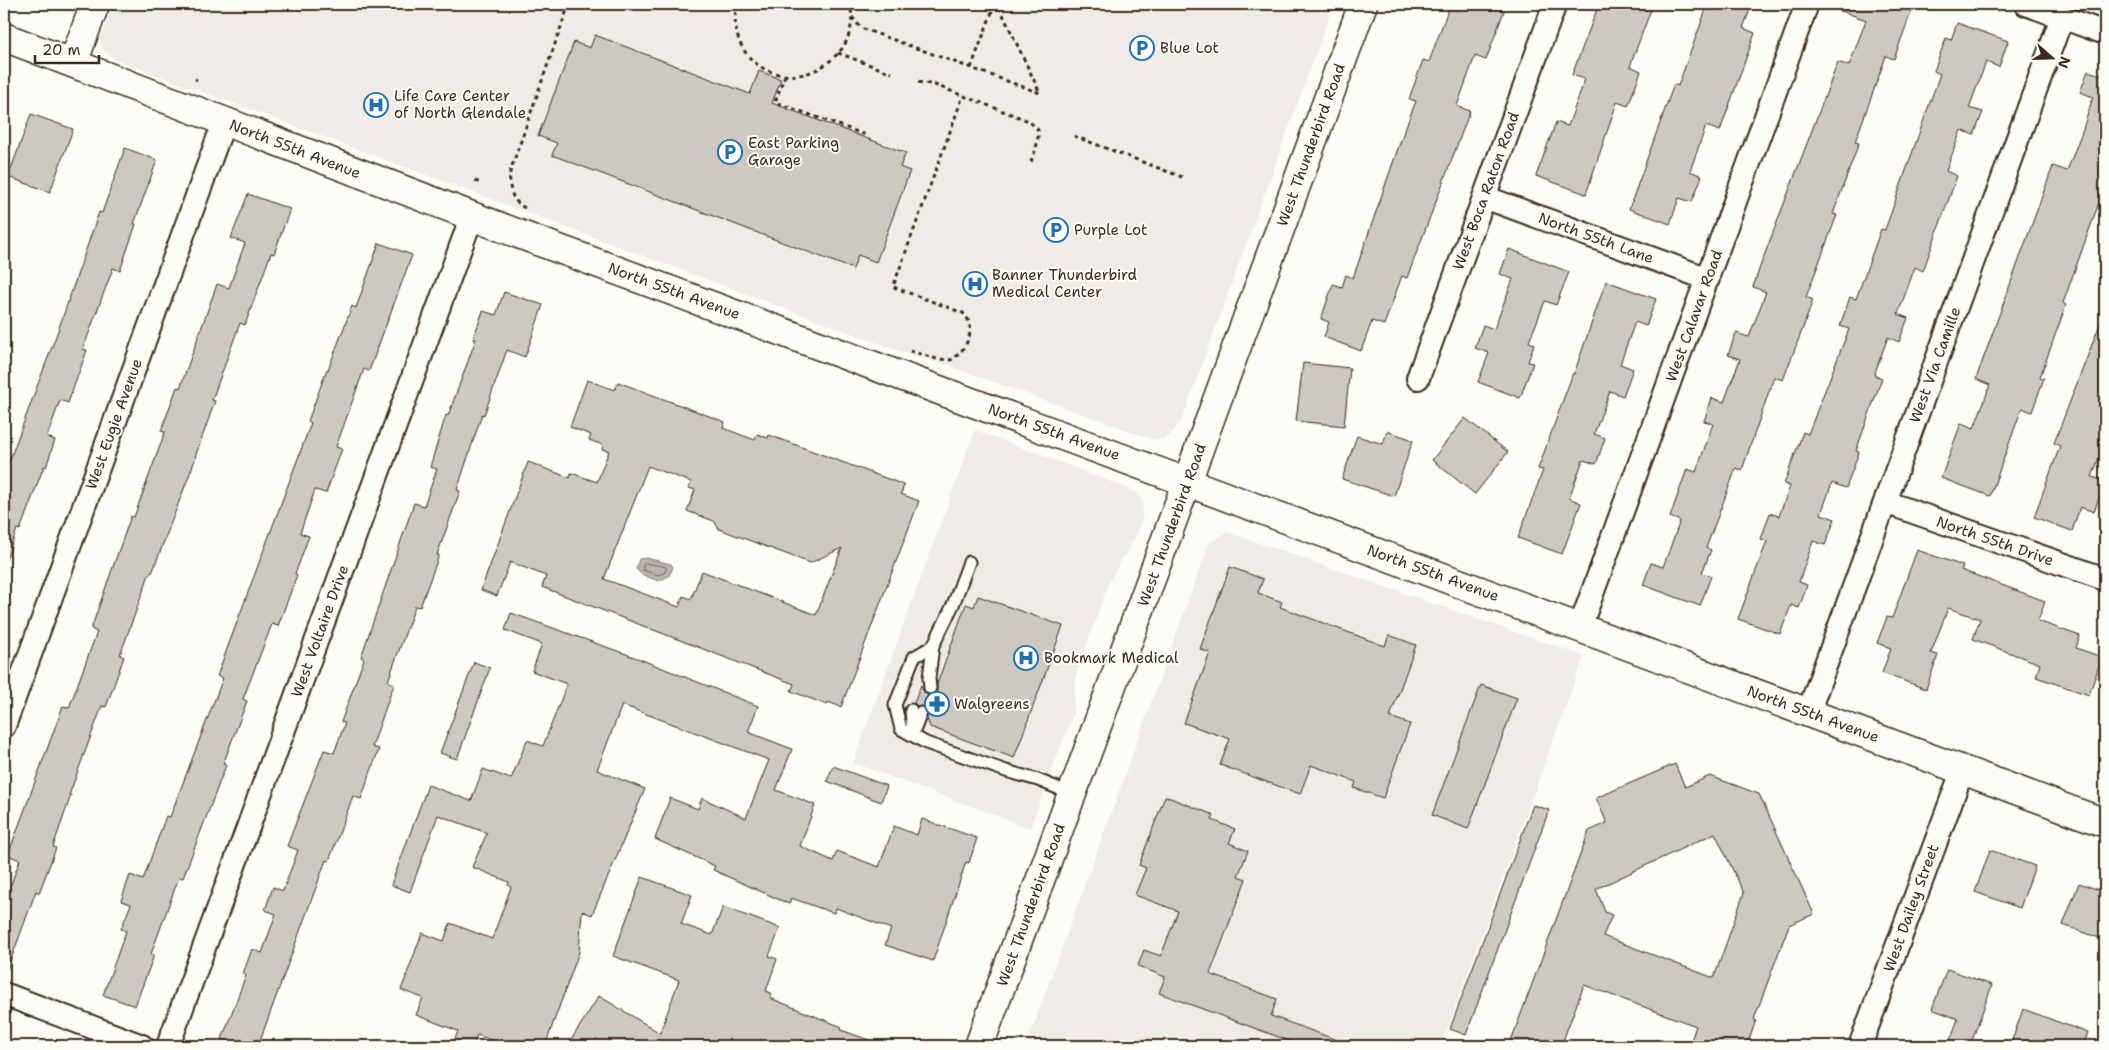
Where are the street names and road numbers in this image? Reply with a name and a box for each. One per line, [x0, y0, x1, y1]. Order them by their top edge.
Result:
street label: West Thunderbird Road [1272, 60, 1350, 229]
street label: West Boca Raton Road [1448, 109, 1524, 273]
street label: North 55th Avenue [226, 115, 364, 183]
street label: North 55th Lane [1536, 208, 1656, 268]
street label: West Calavar Road [1661, 247, 1727, 385]
street label: North 55th Avenue [605, 258, 743, 324]
street label: West Via Camille [1905, 304, 1965, 426]
street label: West Eugie Avenue [81, 356, 147, 492]
street label: North 55th Avenue [985, 399, 1123, 465]
street label: West Thunderbird Road [1133, 440, 1211, 609]
street label: North 55th Drive [1934, 511, 2056, 571]
street label: North 55th Avenue [1364, 540, 1502, 606]
street label: West Voltaire Drive [287, 562, 353, 700]
street label: North 55th Avenue [1744, 681, 1882, 747]
street label: West Thunderbird Road [992, 820, 1070, 989]
street label: West Dailey Street [1879, 841, 1943, 975]

